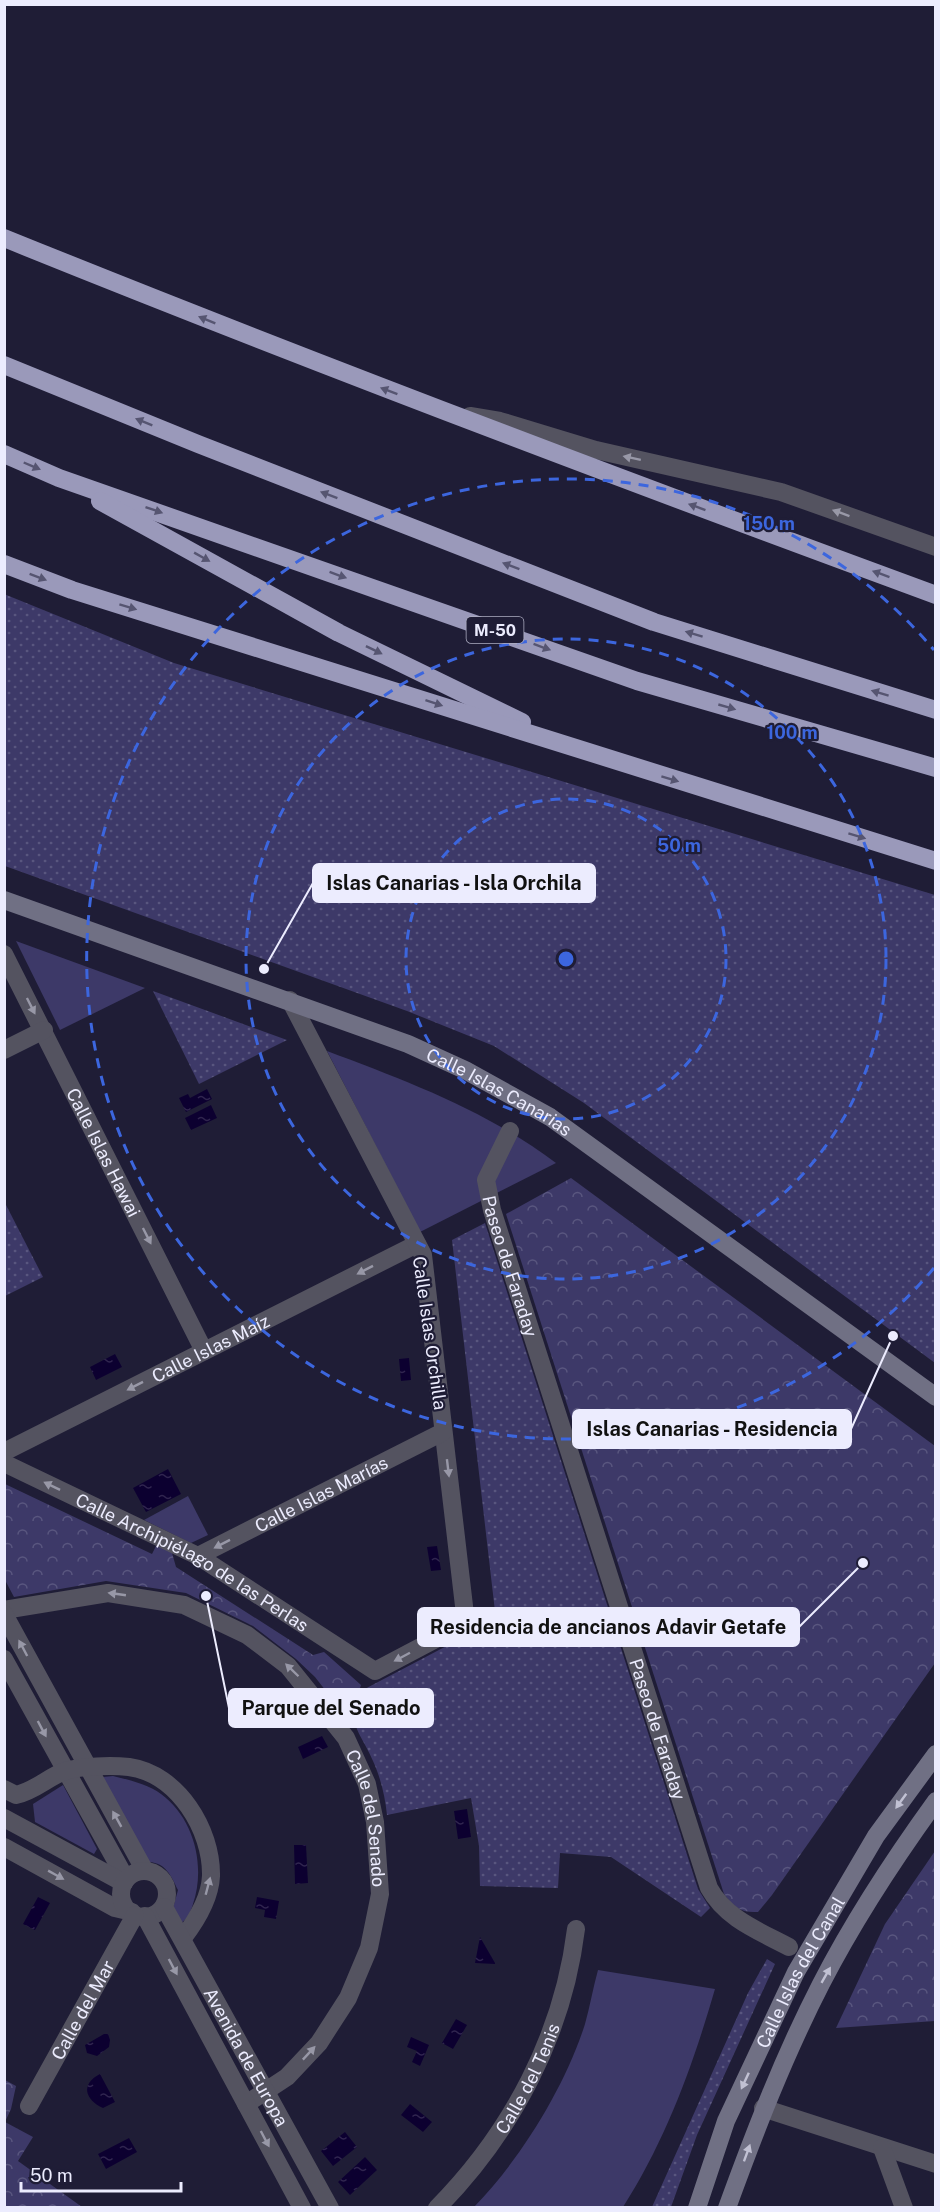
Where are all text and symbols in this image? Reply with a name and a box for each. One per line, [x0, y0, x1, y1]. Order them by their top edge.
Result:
one-way arrow [198, 315, 216, 324]
one-way arrow [380, 386, 398, 395]
one-way arrow [135, 417, 153, 426]
one-way arrow [623, 453, 642, 462]
one-way arrow [23, 461, 41, 471]
one-way arrow [320, 490, 338, 500]
one-way arrow [688, 502, 706, 512]
one-way arrow [145, 506, 163, 515]
one-way arrow [832, 508, 850, 518]
text: 150 m [743, 513, 795, 534]
one-way arrow [194, 552, 210, 563]
one-way arrow [502, 561, 520, 570]
one-way arrow [871, 569, 889, 579]
one-way arrow [329, 570, 347, 580]
one-way arrow [29, 572, 47, 582]
one-way arrow [119, 603, 137, 612]
road number: M-50 [466, 617, 524, 643]
one-way arrow [685, 629, 703, 638]
one-way arrow [533, 642, 551, 652]
one-way arrow [365, 645, 382, 655]
one-way arrow [871, 688, 889, 697]
one-way arrow [425, 699, 443, 708]
one-way arrow [718, 703, 736, 712]
text: 100 m [766, 722, 818, 743]
one-way arrow [662, 774, 680, 784]
one-way arrow [848, 832, 866, 841]
text: 50 m [657, 835, 701, 856]
callout: Islas Canarias - Isla Orchila [313, 864, 595, 902]
text: Islas Canarias - Isla Orchila [326, 871, 582, 895]
centre of rings [556, 949, 576, 969]
one-way arrow [27, 997, 36, 1014]
street label: Calle Islas Canarias [423, 1043, 576, 1140]
street label: Calle Islas Hawai [63, 1084, 145, 1220]
street label: Paseo de Faraday [479, 1194, 542, 1340]
one-way arrow [142, 1228, 152, 1245]
street label: Calle Islas Orchilla [409, 1255, 451, 1411]
one-way arrow [356, 1265, 374, 1275]
street label: Calle Islas Maíz [148, 1310, 273, 1386]
one-way arrow [126, 1382, 143, 1391]
callout: Islas Canarias - Residencia [573, 1410, 851, 1448]
text: Islas Canarias - Residencia [586, 1417, 838, 1441]
street label: Calle Islas Marías [251, 1451, 391, 1536]
one-way arrow [443, 1458, 452, 1477]
one-way arrow [43, 1481, 60, 1490]
street label: Calle Archipiélago de las Perlas [73, 1489, 313, 1636]
one-way arrow [214, 1539, 231, 1549]
one-way arrow [107, 1590, 126, 1599]
callout: Residencia de ancianos Adavir Getafe [418, 1608, 799, 1646]
text: Residencia de ancianos Adavir Getafe [430, 1615, 786, 1639]
one-way arrow [18, 1639, 28, 1656]
one-way arrow [394, 1652, 411, 1662]
street label: Paseo de Faraday [626, 1656, 691, 1803]
one-way arrow [285, 1664, 299, 1678]
callout: Parque del Senado [229, 1689, 433, 1727]
text: Parque del Senado [241, 1696, 421, 1720]
one-way arrow [37, 1721, 47, 1738]
street label: Calle del Senado [342, 1746, 390, 1888]
one-way arrow [896, 1793, 907, 1809]
one-way arrow [112, 1810, 122, 1827]
one-way arrow [48, 1870, 65, 1880]
one-way arrow [203, 1877, 213, 1895]
street label: Calle Islas del Canal [751, 1893, 849, 2051]
street label: Calle del Mar [46, 1956, 118, 2063]
one-way arrow [168, 1959, 178, 1976]
one-way arrow [821, 1966, 831, 1983]
street label: Avenida de Europa [200, 1984, 293, 2130]
street label: Calle del Tenis [490, 2020, 563, 2138]
one-way arrow [302, 2046, 316, 2061]
one-way arrow [740, 2072, 750, 2090]
one-way arrow [260, 2131, 270, 2148]
one-way arrow [742, 2143, 752, 2161]
scale bar [21, 2155, 182, 2193]
text: 50 m [30, 2165, 73, 2186]

